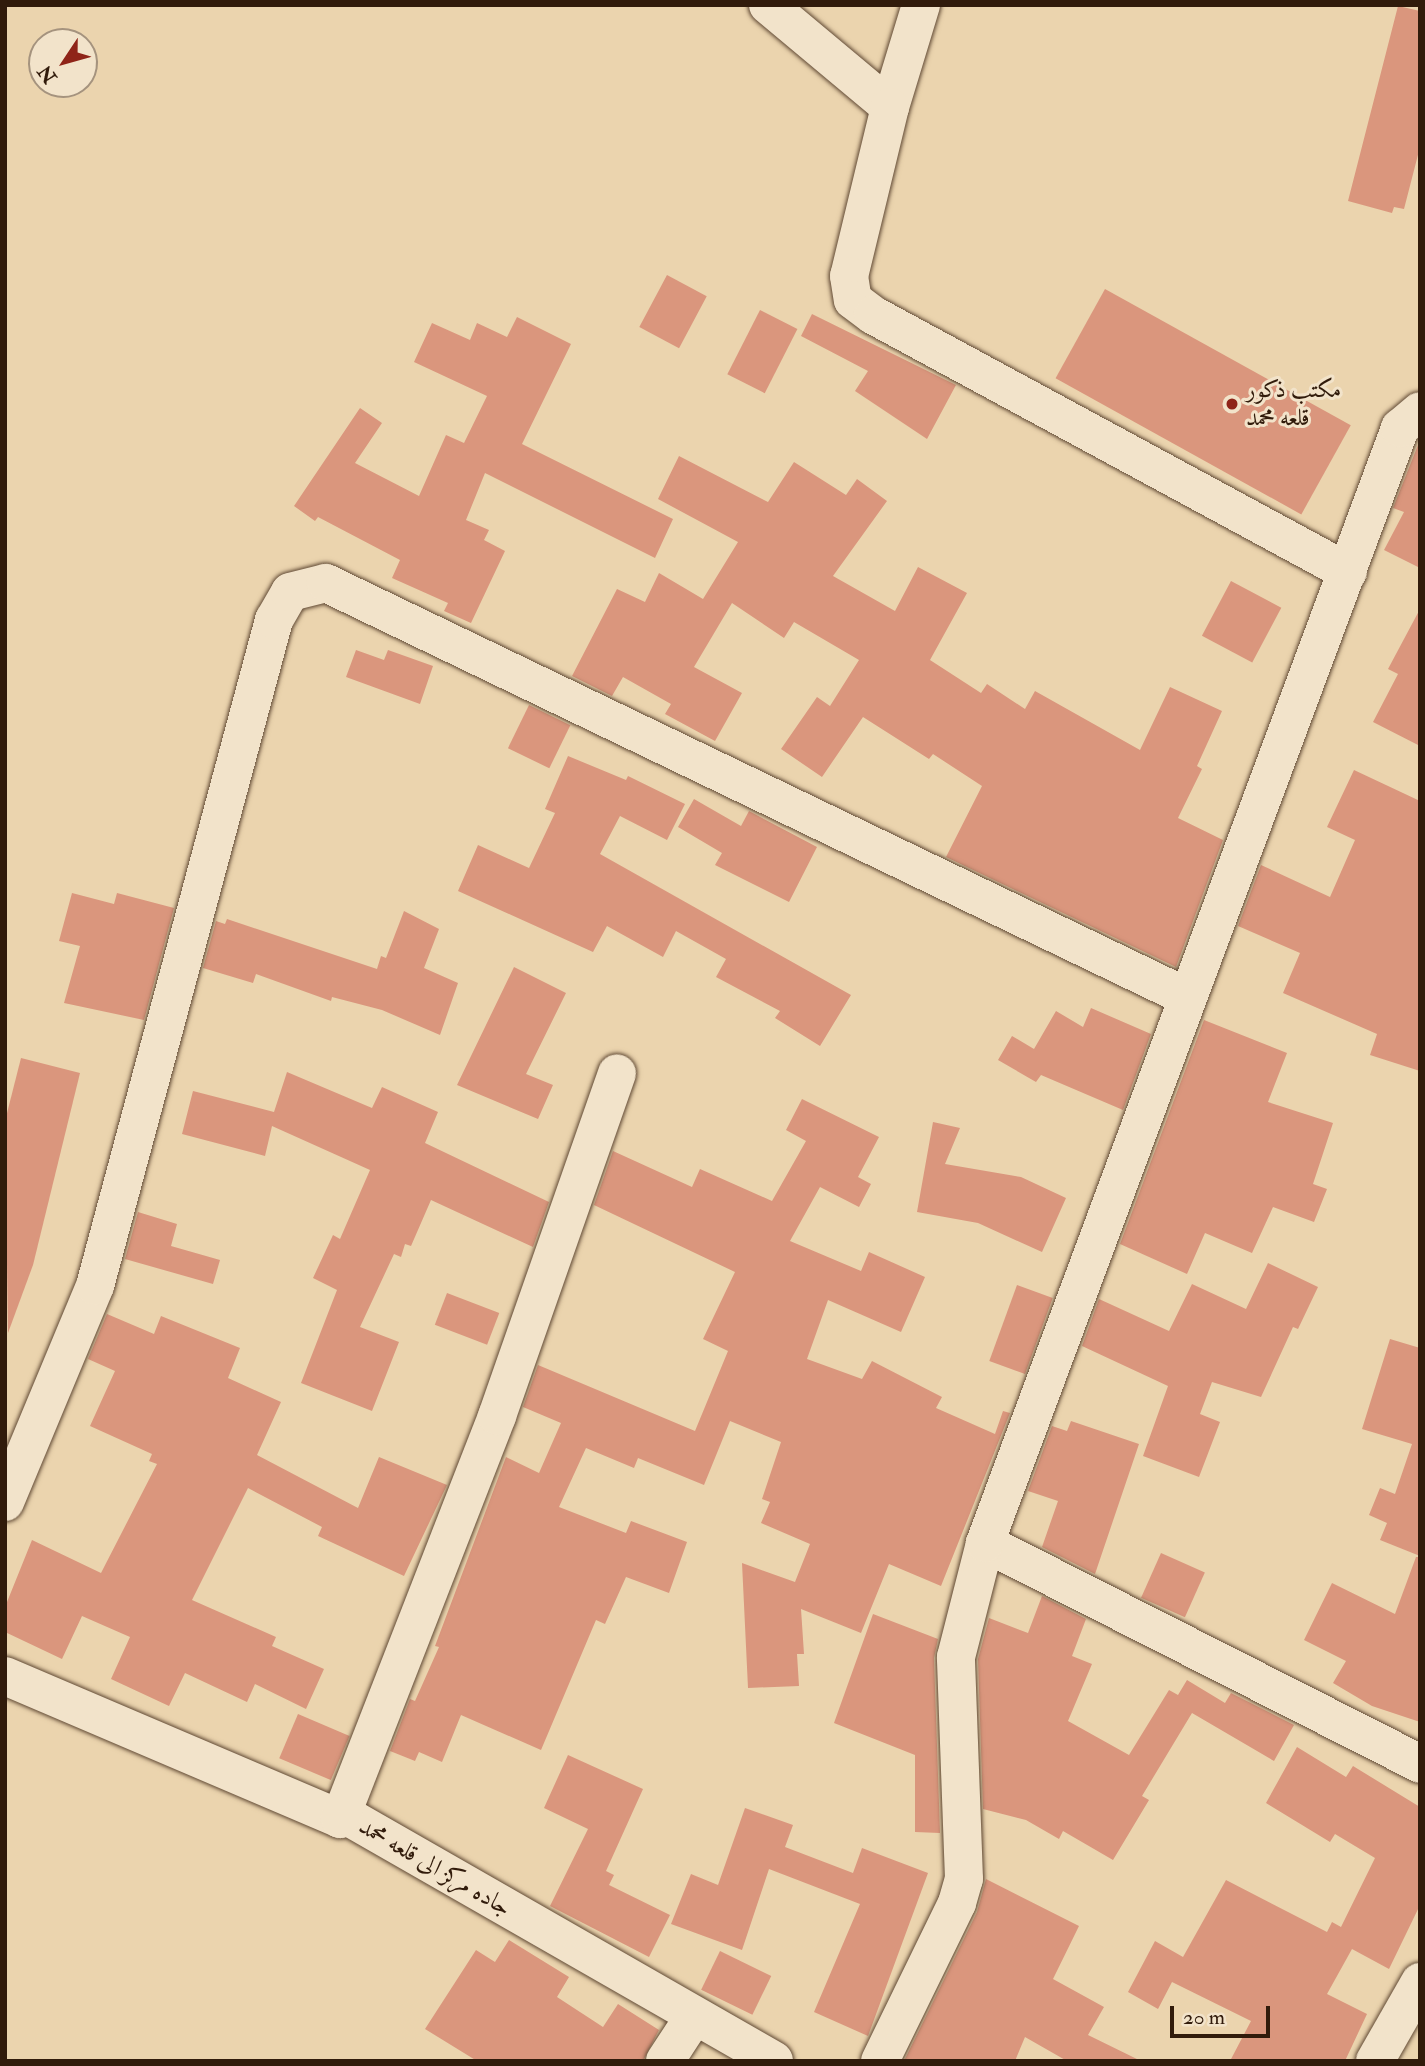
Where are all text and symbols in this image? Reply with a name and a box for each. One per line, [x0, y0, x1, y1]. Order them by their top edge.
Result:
north arrow [28, 28, 98, 98]
text: N [33, 60, 62, 88]
place label: مکتب ذکور قلعه محمد [1246, 376, 1341, 432]
marker: مکتب ذکور قلعه محمد [1224, 396, 1240, 412]
street label: جاده مرکز الی قلعه محمد [354, 1812, 516, 1922]
scale bar [1173, 1993, 1273, 2037]
text: 20 m [1183, 2004, 1225, 2031]

